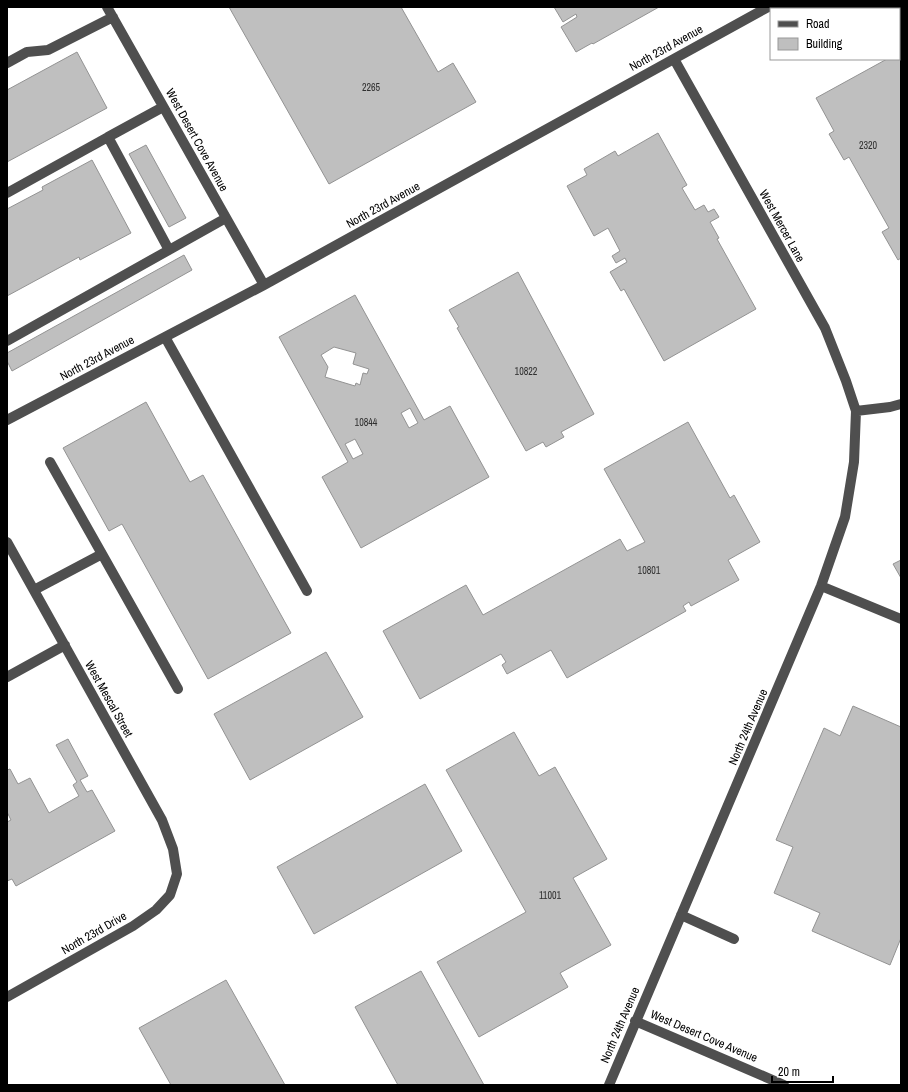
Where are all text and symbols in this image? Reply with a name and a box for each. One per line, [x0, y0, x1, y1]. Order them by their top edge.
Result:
legend [770, 8, 900, 60]
text: Road [806, 16, 830, 32]
street label: North 23rd Avenue [626, 21, 706, 75]
text: Building [806, 36, 843, 52]
house number: 2265 [362, 81, 381, 94]
street label: West Desert Cove Avenue [162, 86, 232, 194]
house number: 2320 [859, 139, 878, 152]
street label: North 23rd Avenue [343, 178, 423, 232]
street label: West Mercer Lane [756, 187, 808, 265]
street label: North 23rd Avenue [57, 332, 137, 384]
house number: 10822 [515, 365, 538, 378]
house number: 10844 [355, 416, 378, 429]
house number: 10801 [638, 564, 661, 577]
street label: West Mescal Street [81, 658, 137, 740]
street label: North 24th Avenue [725, 686, 771, 768]
house number: 11001 [539, 889, 562, 902]
street label: North 23rd Drive [59, 908, 129, 958]
street label: North 24th Avenue [597, 984, 643, 1066]
street label: West Desert Cove Avenue [648, 1006, 760, 1066]
scale bar [772, 1058, 833, 1084]
text: 20 m [778, 1064, 800, 1080]

